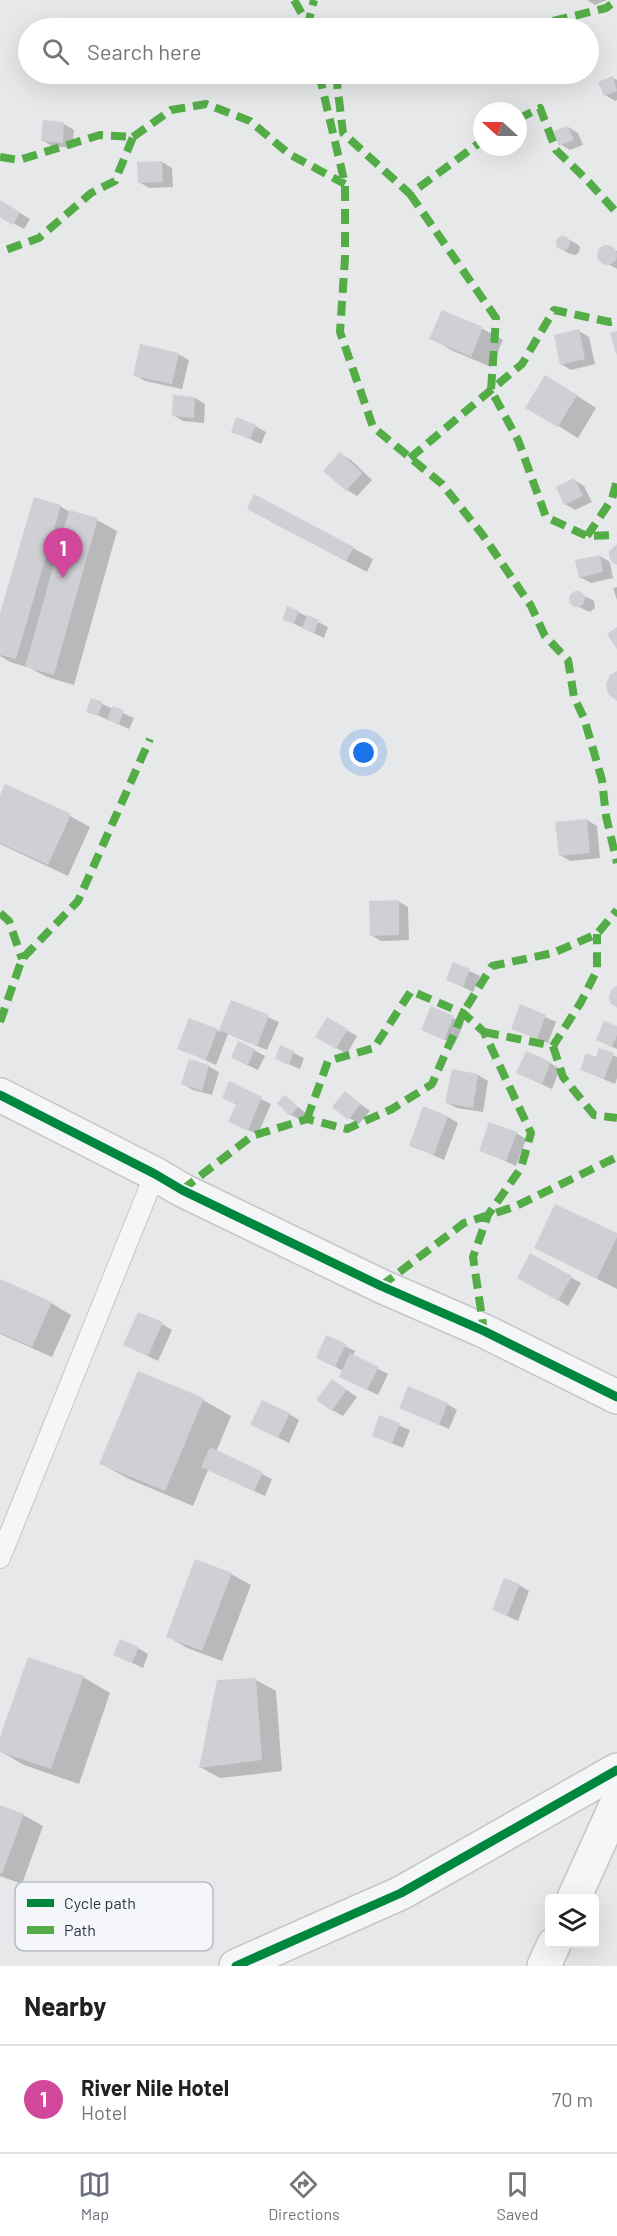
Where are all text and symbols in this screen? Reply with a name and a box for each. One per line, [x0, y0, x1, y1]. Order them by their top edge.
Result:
search box [18, 18, 599, 84]
icon: search [39, 35, 72, 68]
text: Search here [87, 38, 201, 64]
north arrow [473, 102, 527, 156]
pin: 1 [44, 528, 82, 578]
your location [349, 738, 378, 767]
legend [15, 1882, 213, 1951]
text: Cycle path [64, 1893, 136, 1912]
map controls [545, 1894, 599, 1948]
button: layers [545, 1894, 599, 1948]
text: Path [64, 1920, 96, 1939]
text: Nearby [24, 1990, 106, 2021]
text: River Nile Hotel [81, 2074, 229, 2100]
text: 1 [40, 2087, 47, 2111]
text: 70 m [552, 2087, 593, 2111]
text: Hotel [81, 2100, 127, 2124]
tab: Map [78, 2168, 111, 2223]
tab: Directions [268, 2168, 340, 2223]
tab: Saved [497, 2168, 539, 2223]

